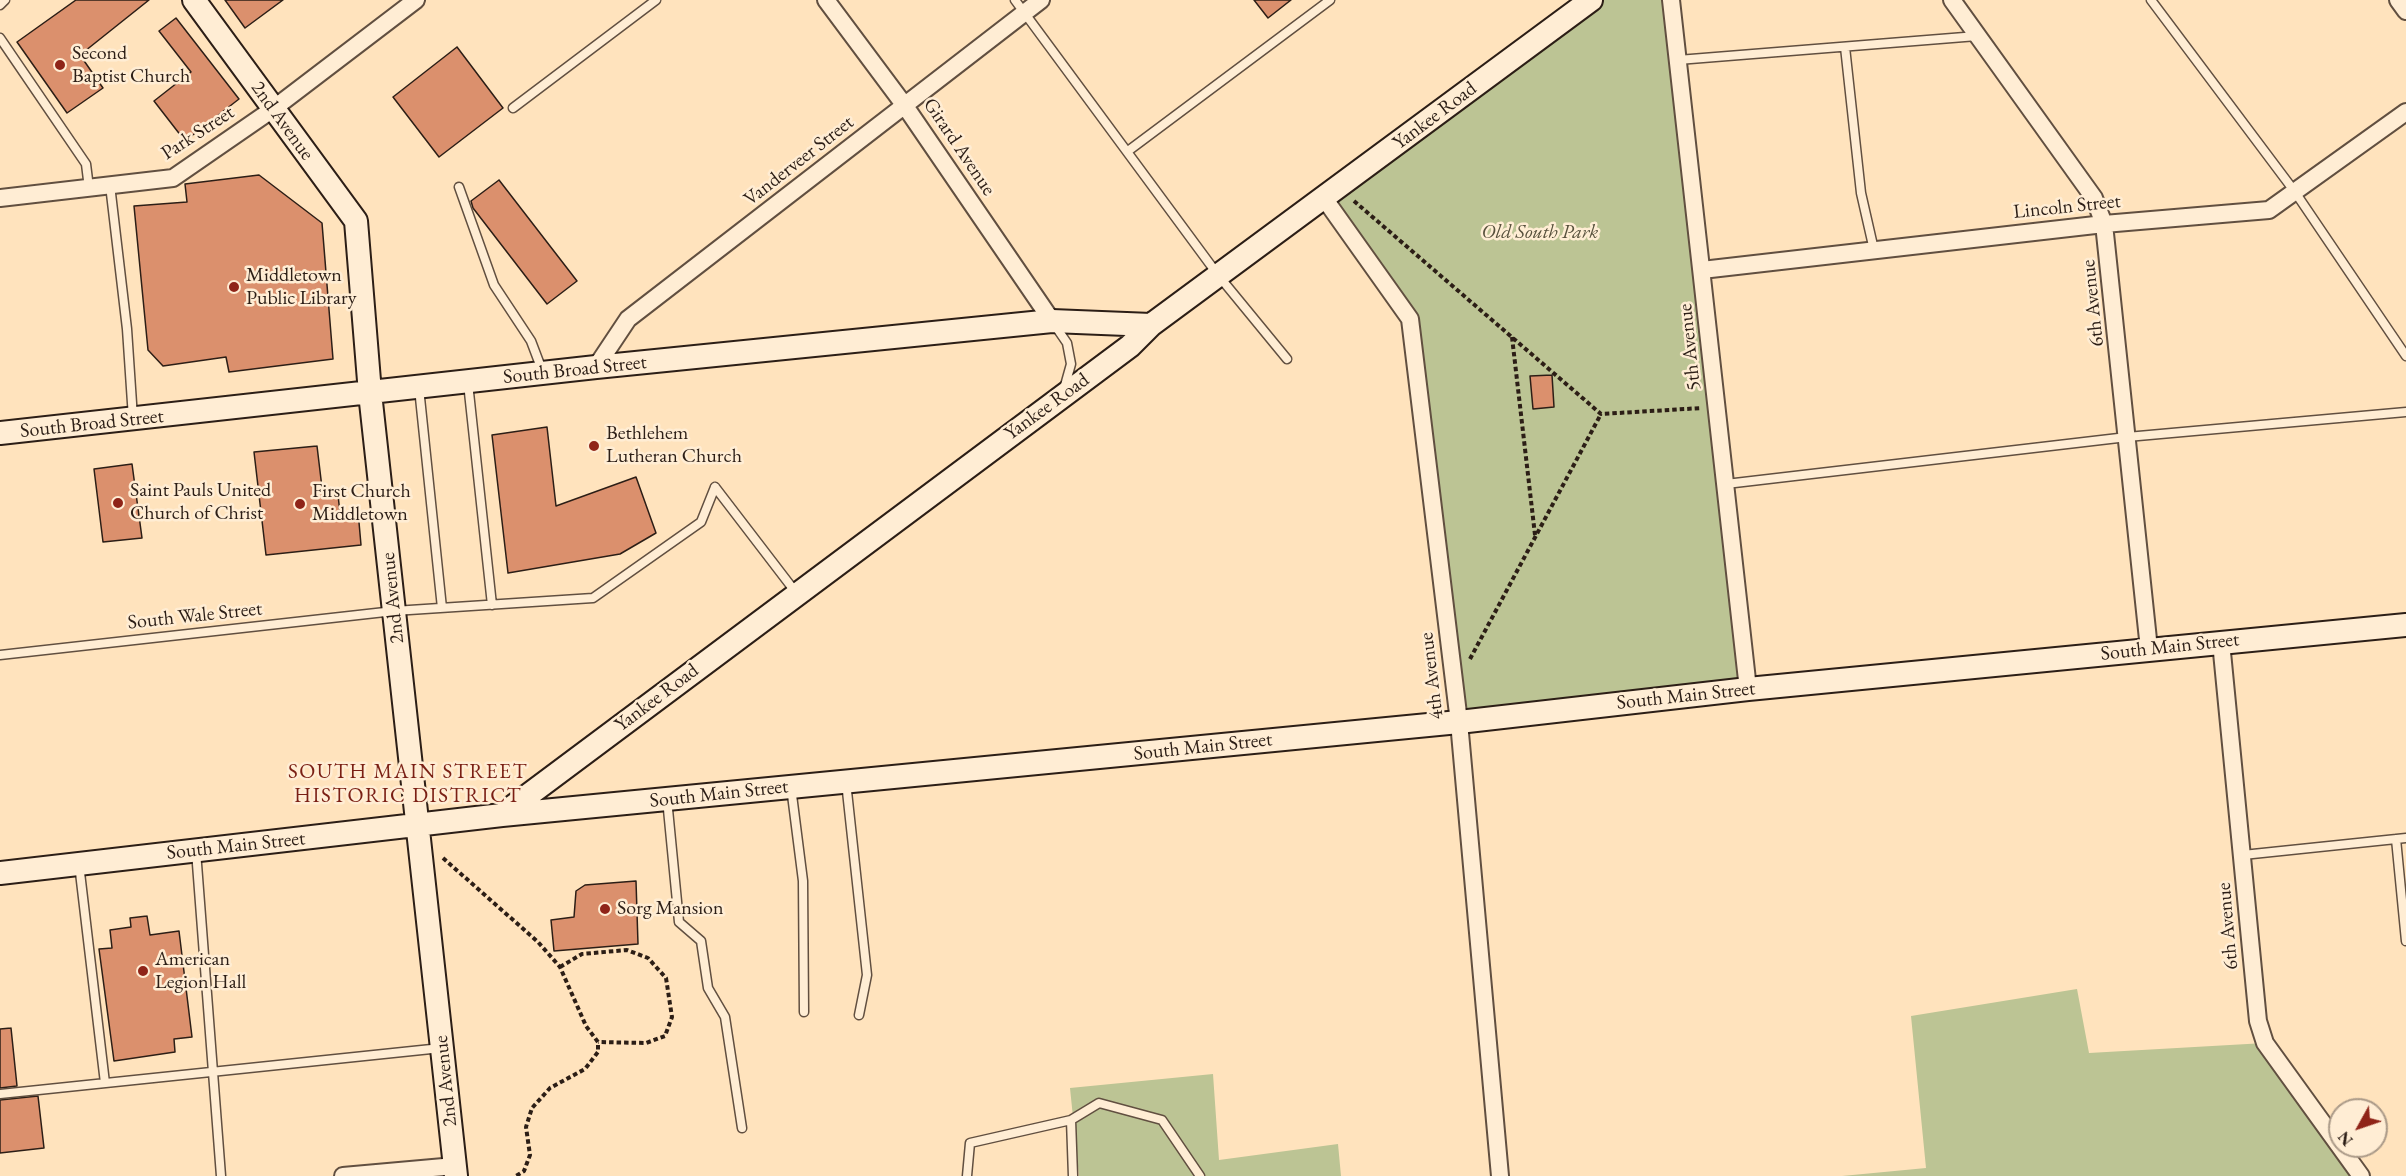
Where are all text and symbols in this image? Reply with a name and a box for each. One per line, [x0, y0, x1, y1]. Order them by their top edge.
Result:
place label: Second Baptist Church [72, 42, 190, 89]
marker: Second Baptist Church [53, 58, 67, 72]
street label: 2nd Avenue [245, 77, 319, 165]
street label: Yankee Road [1388, 77, 1482, 155]
street label: Girard Avenue [918, 94, 1000, 200]
street label: Park Street [157, 101, 239, 165]
street label: Vanderveer Street [739, 111, 859, 211]
street label: Lincoln Street [2012, 189, 2122, 225]
park label: Old South Park [1482, 221, 1598, 245]
street label: 6th Avenue [2076, 258, 2110, 348]
place label: Middletown Public Library [246, 264, 356, 311]
marker: Middletown Public Library [227, 280, 241, 294]
street label: 5th Avenue [1673, 302, 1707, 392]
street label: South Broad Street [502, 351, 648, 389]
street label: Yankee Road [1000, 368, 1094, 446]
street label: South Broad Street [19, 405, 165, 443]
place label: Bethlehem Lutheran Church [606, 422, 742, 469]
marker: Bethlehem Lutheran Church [587, 439, 601, 453]
place label: Saint Pauls United Church of Christ [130, 479, 271, 526]
place label: First Church Middletown [312, 480, 411, 527]
marker: Saint Pauls United Church of Christ [111, 496, 125, 510]
marker: First Church Middletown [293, 497, 307, 511]
street label: 2nd Avenue [376, 551, 410, 645]
street label: South Wale Street [127, 597, 263, 635]
street label: South Main Street [2099, 628, 2241, 666]
street label: 4th Avenue [1415, 631, 1449, 721]
street label: Yankee Road [610, 659, 704, 737]
street label: South Main Street [1615, 677, 1757, 715]
street label: South Main Street [1132, 728, 1274, 766]
district label: SOUTH MAIN STREET HISTORIC DISTRICT [288, 759, 528, 809]
street label: South Main Street [648, 775, 790, 813]
street label: South Main Street [165, 827, 307, 865]
street label: 6th Avenue [2212, 881, 2244, 971]
place label: Sorg Mansion [617, 897, 724, 921]
marker: Sorg Mansion [598, 902, 612, 916]
place label: American Legion Hall [155, 948, 246, 995]
marker: American Legion Hall [136, 964, 150, 978]
street label: 2nd Avenue [429, 1034, 463, 1128]
north arrow [2328, 1098, 2388, 1158]
text: N [2333, 1127, 2358, 1150]

